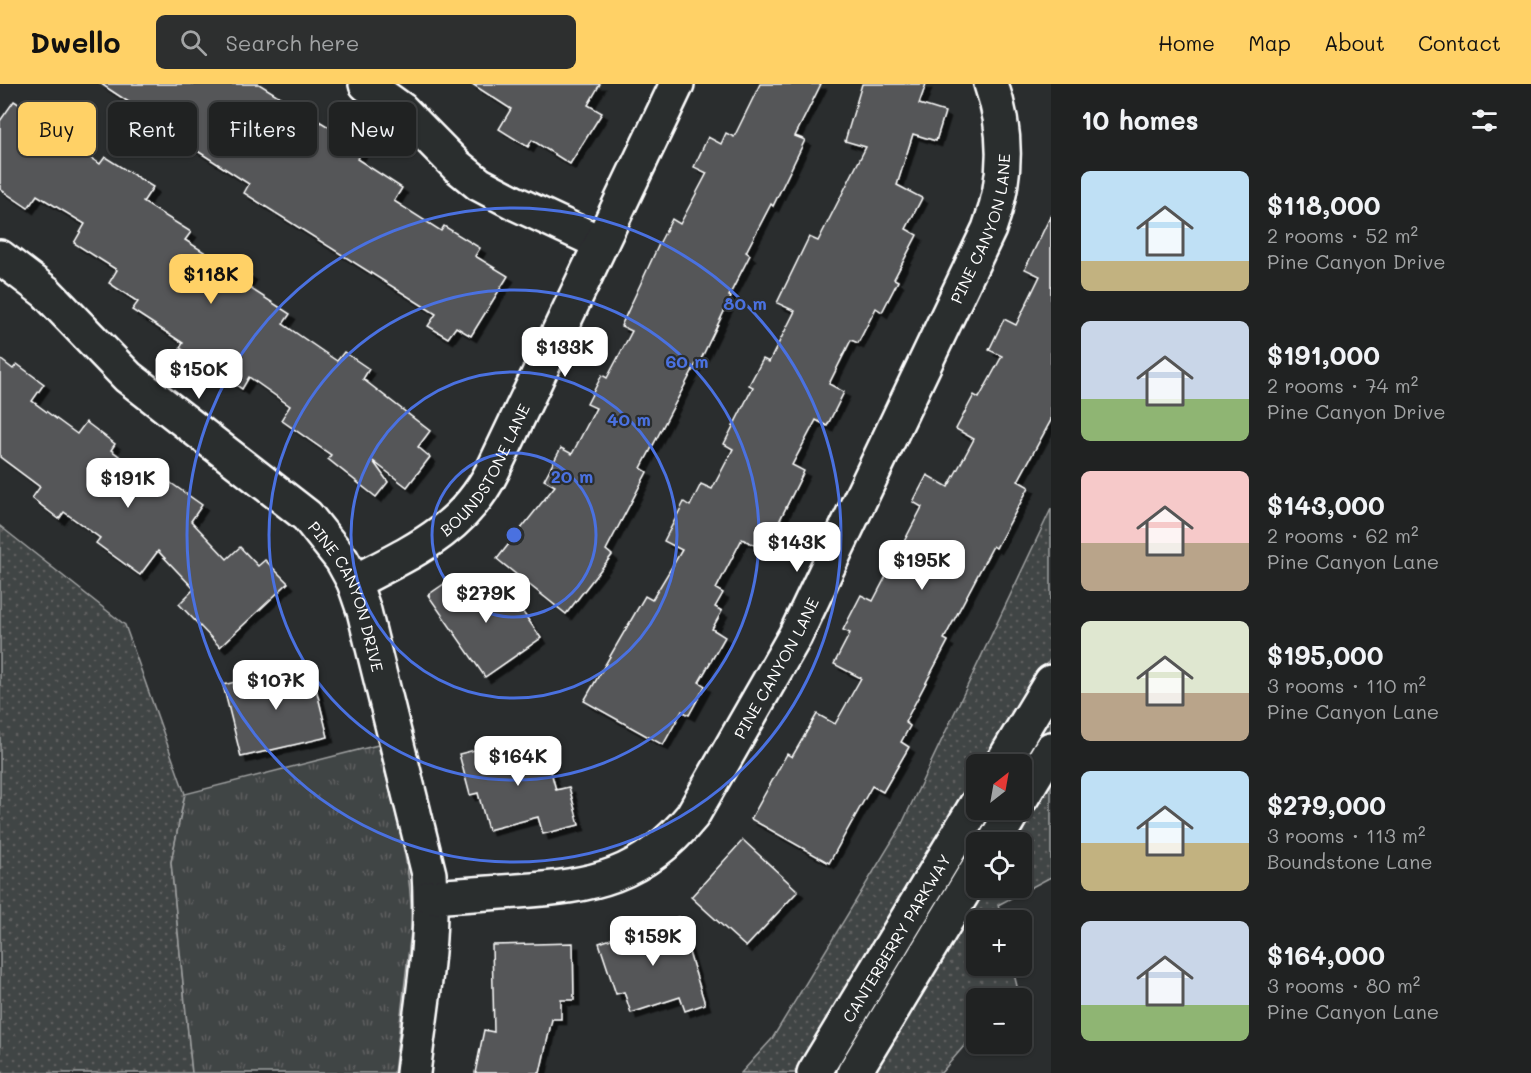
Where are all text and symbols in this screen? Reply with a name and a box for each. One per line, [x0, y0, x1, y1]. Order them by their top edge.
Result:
search box [156, 15, 576, 69]
text: Dwello [30, 24, 120, 60]
icon: search [177, 26, 210, 59]
text: Search here [225, 28, 359, 57]
text: Home [1158, 29, 1215, 56]
text: Map [1248, 29, 1291, 56]
text: About [1324, 29, 1385, 56]
text: Contact [1418, 29, 1501, 56]
chip: Buy [18, 102, 96, 156]
chip: Rent [108, 102, 197, 156]
chip: Filters [209, 102, 317, 156]
chip: New [329, 102, 416, 156]
text: 10 homes [1081, 103, 1199, 137]
icon: filters [1468, 104, 1501, 137]
street label: PINE CANYON LANE [945, 153, 1014, 307]
text: $118,000 [1267, 188, 1380, 222]
icon: home [1129, 195, 1201, 267]
text: 2 rooms · 52 m² [1267, 222, 1418, 248]
text: Pine Canyon Drive [1267, 248, 1446, 274]
pin: $118K [169, 254, 253, 305]
text: $118K [183, 260, 239, 286]
text: 80 m [723, 291, 767, 315]
pin: $133K [523, 327, 607, 378]
text: $133K [536, 333, 594, 359]
text: $191,000 [1267, 338, 1380, 372]
icon: home [1129, 345, 1201, 417]
pin: $150K [157, 349, 241, 400]
text: 60 m [665, 349, 709, 373]
text: $150K [170, 355, 228, 381]
text: 2 rooms · 74 m² [1267, 372, 1418, 398]
text: Pine Canyon Drive [1267, 398, 1446, 424]
street label: BOUNDSTONE LANE [435, 400, 534, 540]
text: 40 m [607, 407, 651, 431]
pin: $191K [86, 458, 170, 509]
text: $191K [100, 464, 156, 490]
text: 20 m [551, 464, 593, 488]
text: $143,000 [1267, 488, 1385, 522]
icon: home [1129, 495, 1201, 567]
street label: PINE CANYON DRIVE [304, 516, 389, 674]
pin: $143K [755, 522, 839, 573]
text: 2 rooms · 62 m² [1267, 522, 1419, 548]
centre of rings [504, 525, 524, 545]
text: $143K [767, 528, 827, 554]
pin: $195K [880, 540, 964, 591]
text: $195K [893, 546, 951, 572]
text: Pine Canyon Lane [1267, 548, 1439, 574]
pin: $279K [444, 573, 528, 624]
text: $279K [456, 579, 516, 605]
street label: PINE CANYON LANE [728, 594, 822, 742]
text: $195,000 [1267, 638, 1384, 672]
icon: home [1129, 645, 1201, 717]
pin: $107K [234, 660, 318, 711]
text: $107K [247, 666, 305, 692]
text: 3 rooms · 110 m² [1267, 672, 1426, 698]
text: Pine Canyon Lane [1267, 698, 1439, 724]
pin: $164K [476, 736, 560, 787]
text: $164K [488, 742, 548, 768]
north arrow [966, 754, 1032, 820]
map controls [966, 754, 1032, 1054]
text: $279,000 [1267, 788, 1386, 822]
icon: home [1129, 795, 1201, 867]
text: 3 rooms · 113 m² [1267, 822, 1426, 848]
button: locate [966, 832, 1032, 898]
text: Boundstone Lane [1267, 848, 1433, 874]
street label: CANTERBERRY PARKWAY [837, 850, 955, 1026]
button: + [966, 910, 1032, 976]
pin: $159K [611, 916, 695, 967]
text: $159K [624, 922, 682, 948]
text: $164,000 [1267, 938, 1385, 972]
icon: home [1129, 945, 1201, 1017]
text: 3 rooms · 80 m² [1267, 972, 1420, 998]
button: − [966, 988, 1032, 1054]
text: Pine Canyon Lane [1267, 998, 1439, 1024]

